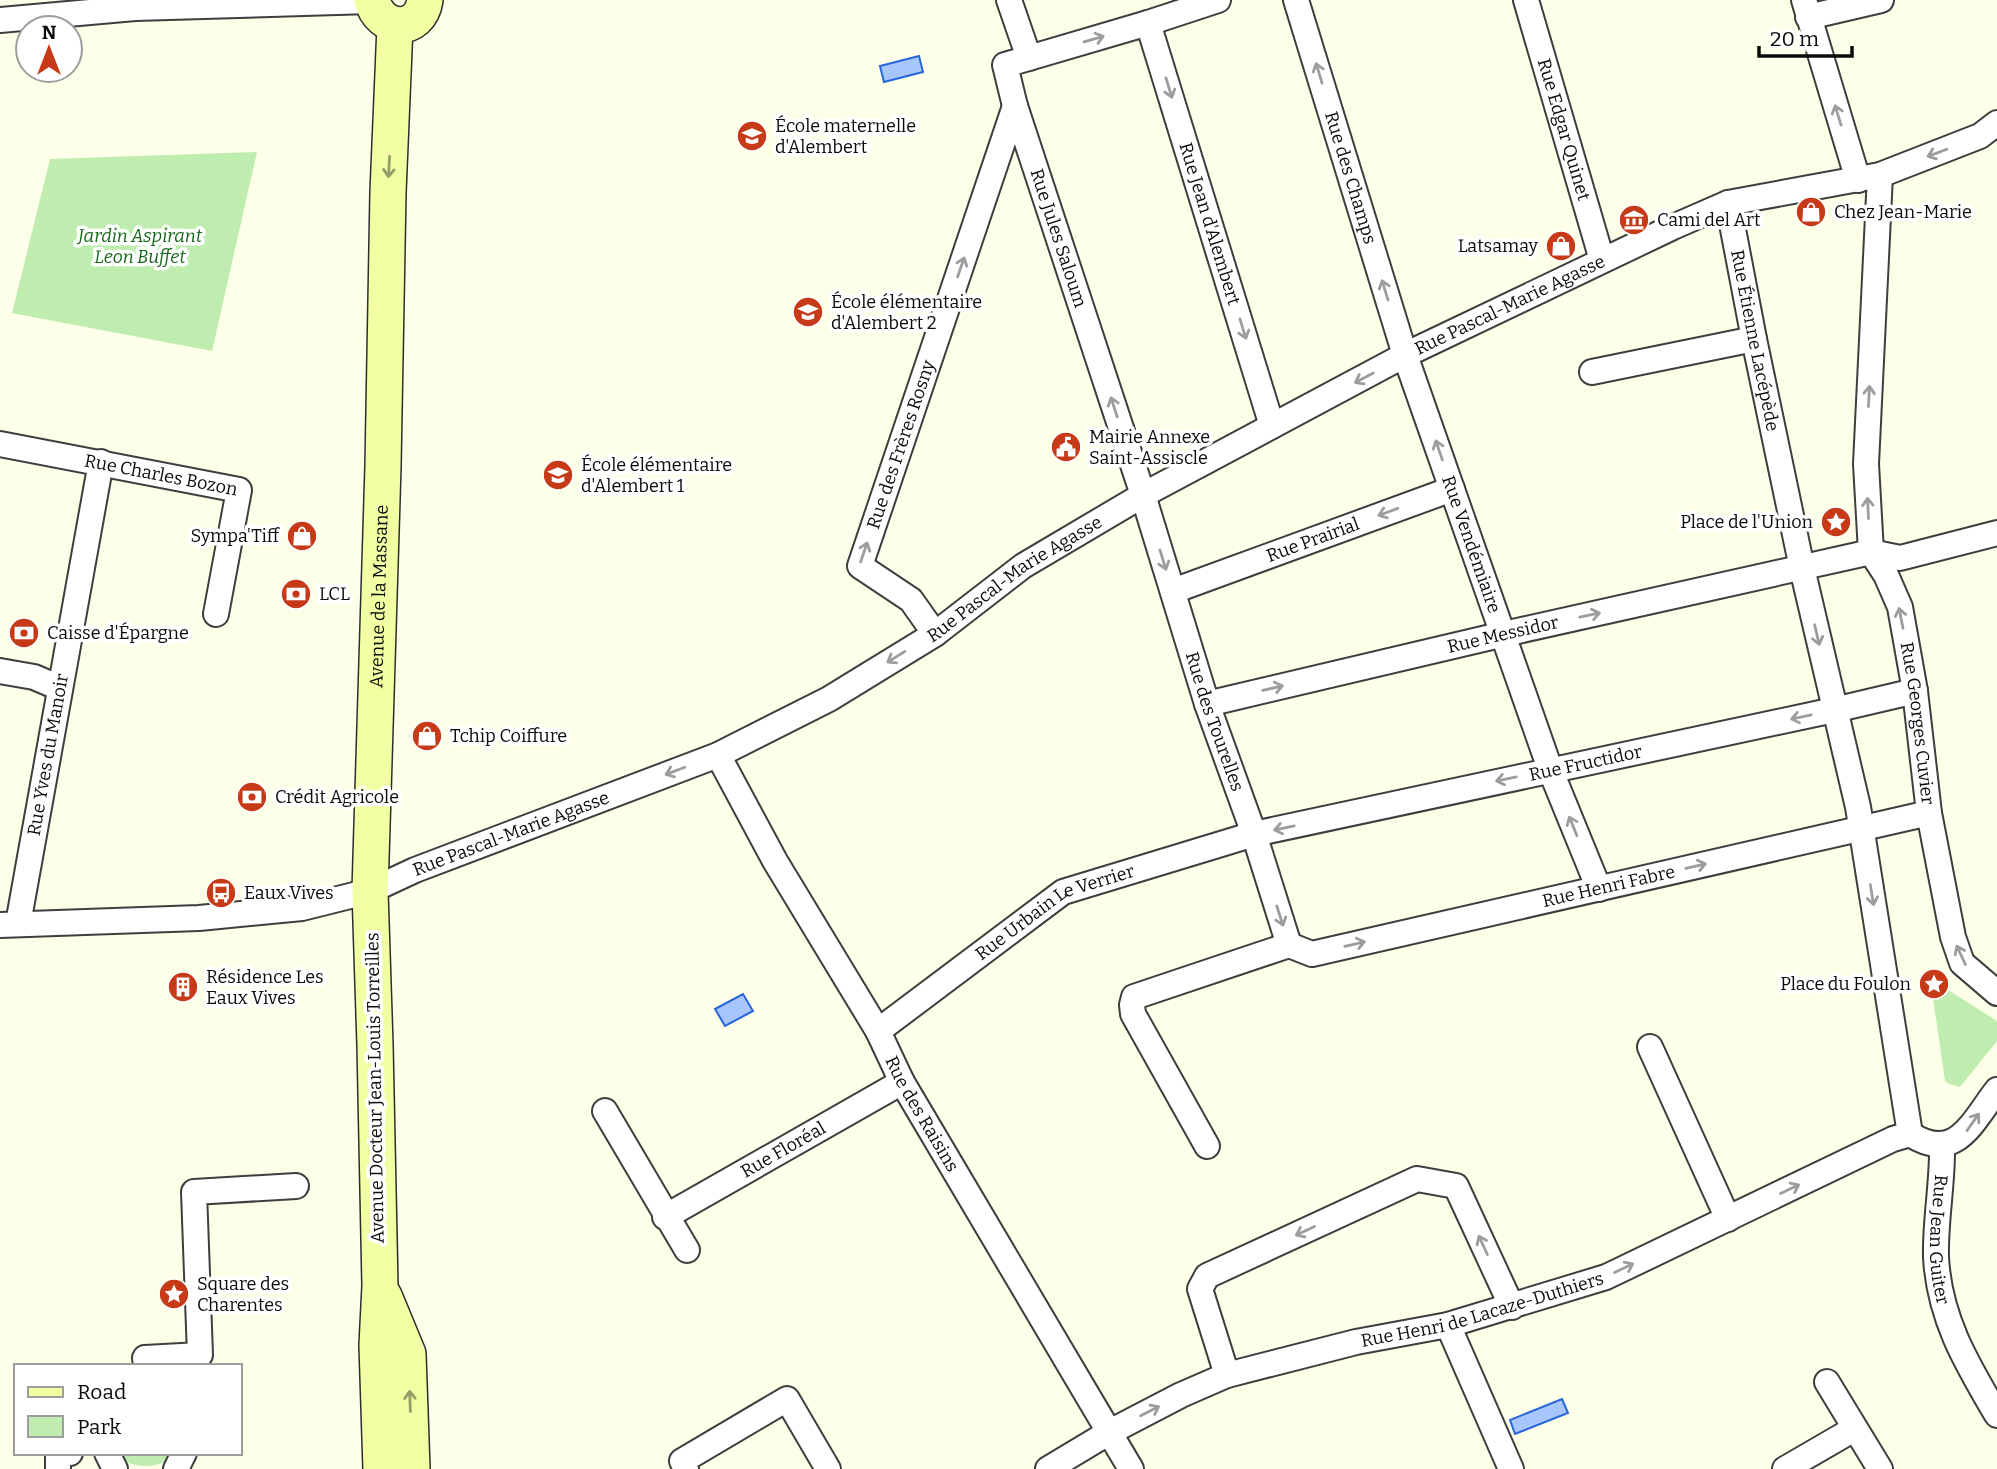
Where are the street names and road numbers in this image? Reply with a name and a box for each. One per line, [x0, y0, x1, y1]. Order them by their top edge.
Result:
street label: Rue Edgar Quinet [1533, 56, 1595, 204]
street label: Rue des Champs [1320, 109, 1381, 247]
street label: Rue Jean d'Alembert [1174, 140, 1245, 308]
street label: Rue Jules Saloum [1025, 166, 1092, 310]
street label: Rue Étienne Lacépède [1726, 248, 1784, 433]
street label: Rue Pascal-Marie Agasse [1411, 250, 1609, 360]
street label: Rue des Frères Rosny [862, 357, 940, 532]
street label: Rue Charles Bozon [83, 450, 240, 501]
street label: Rue Vendémiaire [1437, 473, 1506, 616]
street label: Avenue de la Massane [365, 504, 393, 688]
street label: Rue Pascal-Marie Agasse [923, 511, 1106, 647]
street label: Rue Prairial [1263, 513, 1362, 567]
street label: Rue Messidor [1445, 611, 1561, 658]
street label: Rue Georges Cuvier [1895, 640, 1939, 806]
street label: Rue des Tourelles [1181, 649, 1249, 794]
street label: Rue Yves du Manoir [23, 672, 73, 837]
street label: Rue Fructidor [1527, 740, 1644, 786]
street label: Rue Pascal-Marie Agasse [410, 786, 612, 881]
street label: Rue Urbain Le Verrier [971, 860, 1137, 965]
street label: Rue Henri Fabre [1540, 860, 1677, 912]
street label: Avenue Docteur Jean-Louis Torreilles [361, 932, 389, 1244]
street label: Rue des Raisins [880, 1053, 964, 1176]
street label: Rue Floréal [737, 1117, 829, 1183]
street label: Rue Jean Guiter [1925, 1174, 1954, 1307]
street label: Rue Henri de Lacaze-Duthiers [1359, 1267, 1606, 1352]

